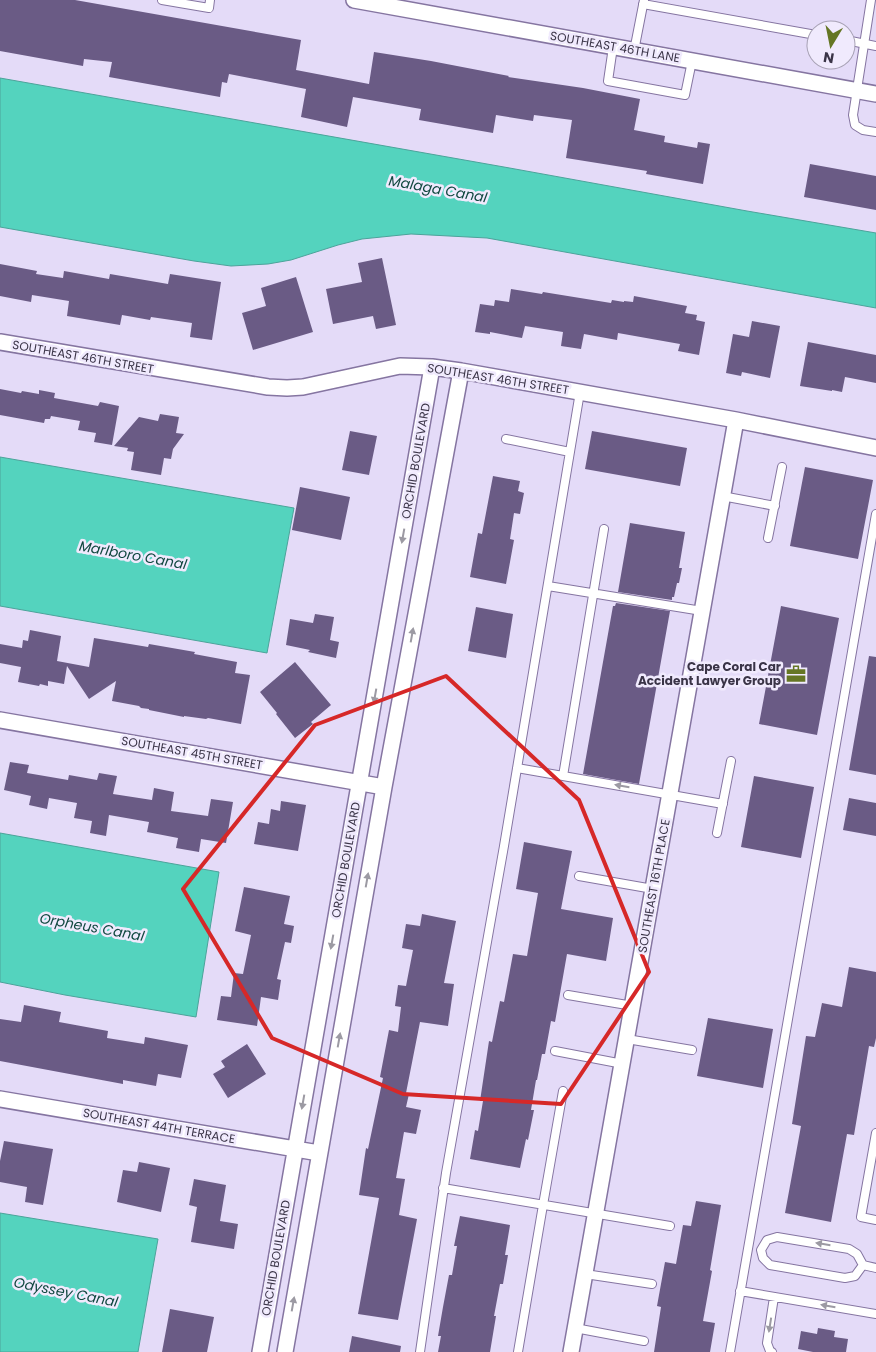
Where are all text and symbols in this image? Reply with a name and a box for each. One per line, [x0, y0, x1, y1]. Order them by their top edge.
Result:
north arrow [806, 20, 856, 70]
street label: SOUTHEAST 46TH LANE [549, 27, 681, 66]
text: N [822, 47, 836, 69]
water label: Malaga Canal [387, 170, 489, 208]
street label: SOUTHEAST 46TH STREET [11, 336, 156, 377]
street label: SOUTHEAST 46TH STREET [426, 359, 571, 398]
street label: ORCHID BOULEVARD [397, 402, 434, 520]
one-way arrow [398, 528, 406, 544]
water label: Marlboro Canal [78, 536, 189, 574]
one-way arrow [409, 626, 417, 642]
place label: Cape Coral Car Accident Lawyer Group [638, 658, 781, 689]
office icon: Cape Coral Car Accident Lawyer Group [785, 663, 807, 685]
one-way arrow [371, 688, 379, 704]
street label: SOUTHEAST 45TH STREET [120, 732, 265, 773]
one-way arrow [613, 782, 629, 790]
street label: ORCHID BOULEVARD [327, 801, 364, 919]
street label: SOUTHEAST 16TH PLACE [633, 818, 674, 954]
one-way arrow [364, 872, 372, 888]
water label: Orpheus Canal [38, 908, 146, 946]
one-way arrow [327, 934, 335, 950]
one-way arrow [335, 1032, 343, 1048]
one-way arrow [299, 1094, 307, 1110]
street label: SOUTHEAST 44TH TERRACE [82, 1104, 236, 1147]
street label: ORCHID BOULEVARD [257, 1199, 294, 1317]
one-way arrow [815, 1240, 831, 1248]
water label: Odyssey Canal [12, 1272, 120, 1312]
one-way arrow [289, 1296, 297, 1312]
one-way arrow [820, 1301, 836, 1309]
one-way arrow [765, 1317, 773, 1333]

